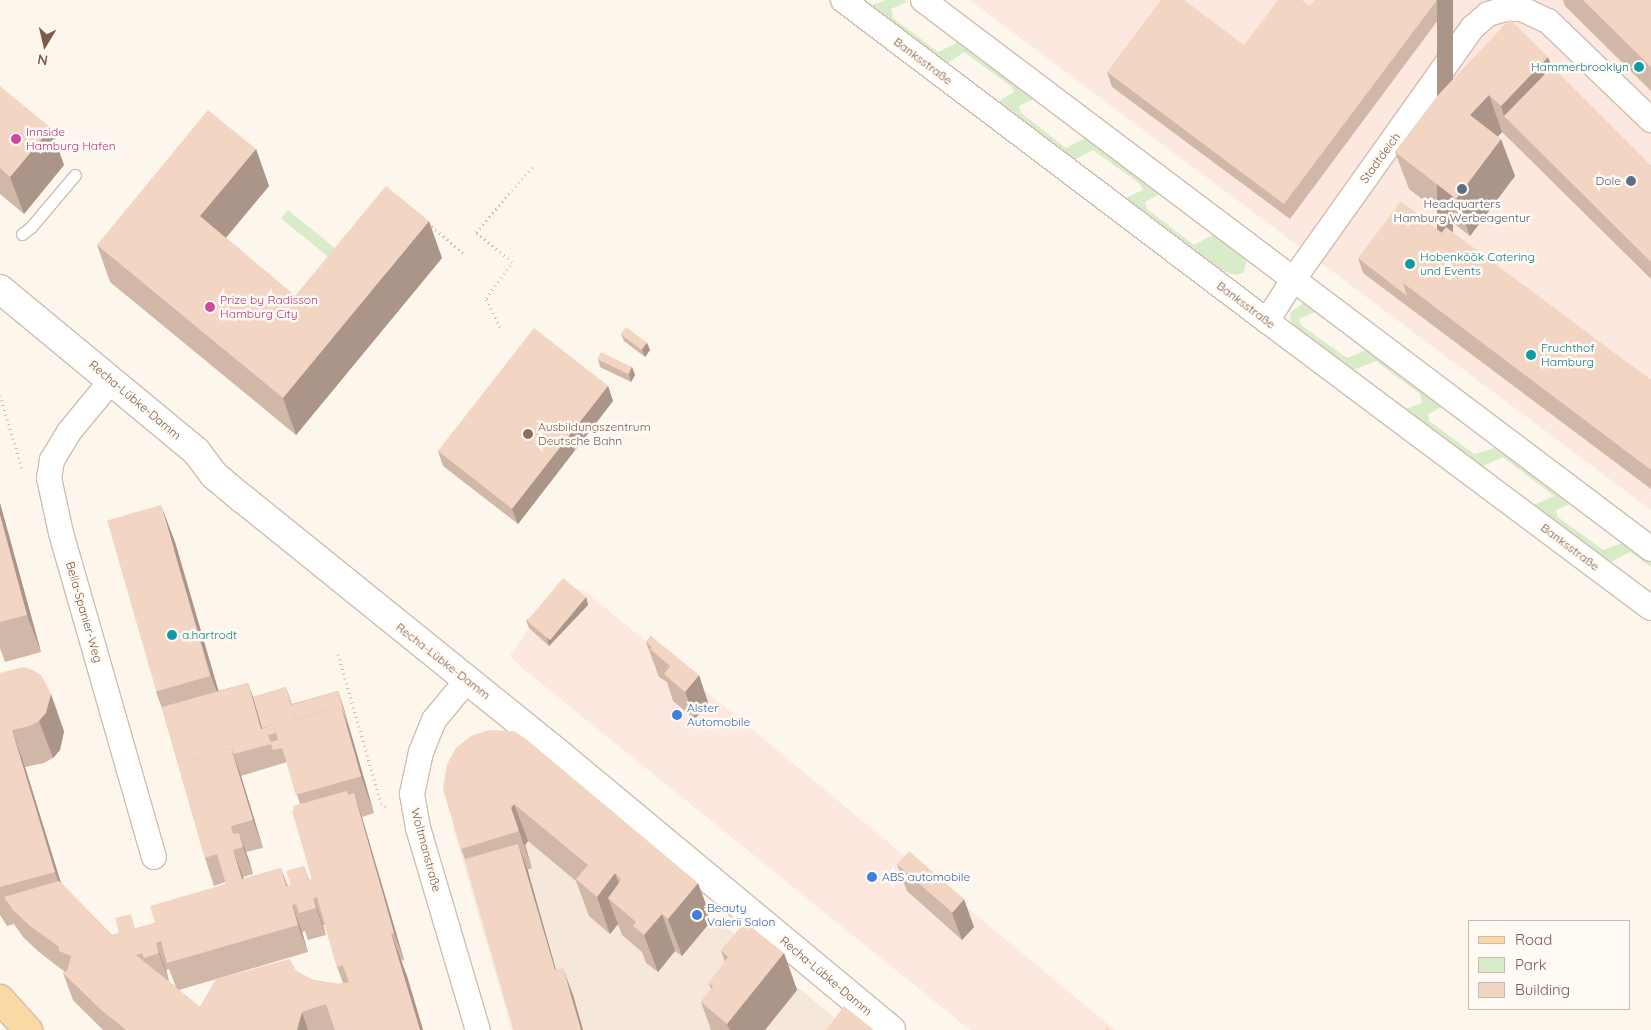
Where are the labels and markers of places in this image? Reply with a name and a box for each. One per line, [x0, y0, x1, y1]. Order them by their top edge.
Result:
place label: Hammerbrooklyn [1531, 60, 1629, 74]
marker: Hammerbrooklyn [1633, 61, 1645, 73]
place label: Innside Hamburg Hafen [26, 125, 116, 153]
marker: Innside Hamburg Hafen [10, 133, 22, 145]
place label: Dole [1596, 174, 1621, 188]
marker: Dole [1625, 175, 1637, 187]
marker: Headquarters Hamburg Werbeagentur [1456, 183, 1468, 195]
place label: Headquarters Hamburg Werbeagentur [1394, 197, 1530, 225]
place label: Hobenköök Catering und Events [1420, 250, 1535, 278]
marker: Hobenköök Catering und Events [1404, 258, 1416, 270]
place label: Prize by Radisson Hamburg City [220, 293, 318, 321]
marker: Prize by Radisson Hamburg City [204, 301, 216, 313]
place label: Fruchthof Hamburg [1541, 341, 1595, 369]
marker: Fruchthof Hamburg [1525, 349, 1537, 361]
place label: Ausbildungszentrum Deutsche Bahn [538, 420, 651, 448]
marker: Ausbildungszentrum Deutsche Bahn [522, 428, 534, 440]
place label: a.hartrodt [182, 628, 237, 642]
marker: a.hartrodt [166, 629, 178, 641]
place label: Alster Automobile [687, 701, 750, 729]
marker: Alster Automobile [671, 709, 683, 721]
place label: ABS automobile [882, 870, 970, 884]
marker: ABS automobile [866, 871, 878, 883]
place label: Beauty Valerii Salon [707, 901, 775, 929]
marker: Beauty Valerii Salon [691, 909, 703, 921]

